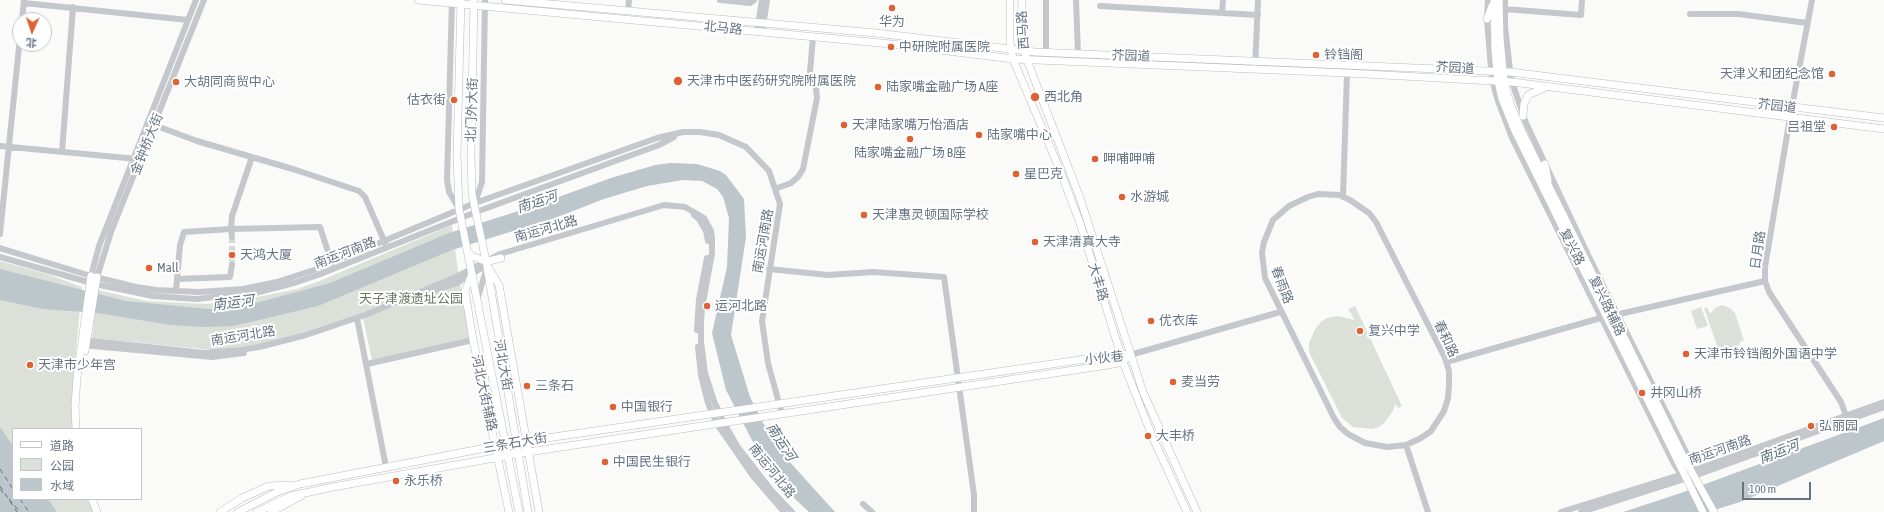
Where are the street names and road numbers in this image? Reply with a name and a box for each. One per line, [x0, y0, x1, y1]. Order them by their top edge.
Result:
street label: 西马路 [1014, 10, 1032, 50]
street label: 北马路 [703, 18, 743, 38]
street label: 芥园道 [1111, 48, 1151, 64]
street label: 芥园道 [1435, 59, 1475, 77]
street label: 北门外大街 [463, 77, 481, 143]
street label: 芥园道 [1757, 96, 1797, 116]
street label: 金钟桥大街 [128, 111, 166, 177]
street label: 南运河南路 [750, 208, 776, 274]
street label: 南运河北路 [513, 213, 579, 245]
street label: 复兴路 [1556, 226, 1588, 268]
street label: 日月路 [1748, 230, 1768, 270]
street label: 南运河南路 [312, 234, 378, 272]
street label: 大丰路 [1085, 261, 1111, 303]
street label: 春雨路 [1268, 264, 1296, 306]
street label: 复兴路辅路 [1586, 273, 1628, 339]
street label: 春和路 [1431, 318, 1461, 360]
street label: 南运河北路 [210, 323, 276, 349]
street label: 河北大街 [491, 338, 515, 392]
street label: 小伙巷 [1084, 348, 1124, 368]
street label: 河北大街辅路 [468, 353, 500, 433]
street label: 三条石大街 [482, 430, 548, 456]
street label: 南运河南路 [1687, 432, 1753, 468]
street label: 南运河北路 [745, 441, 799, 501]

